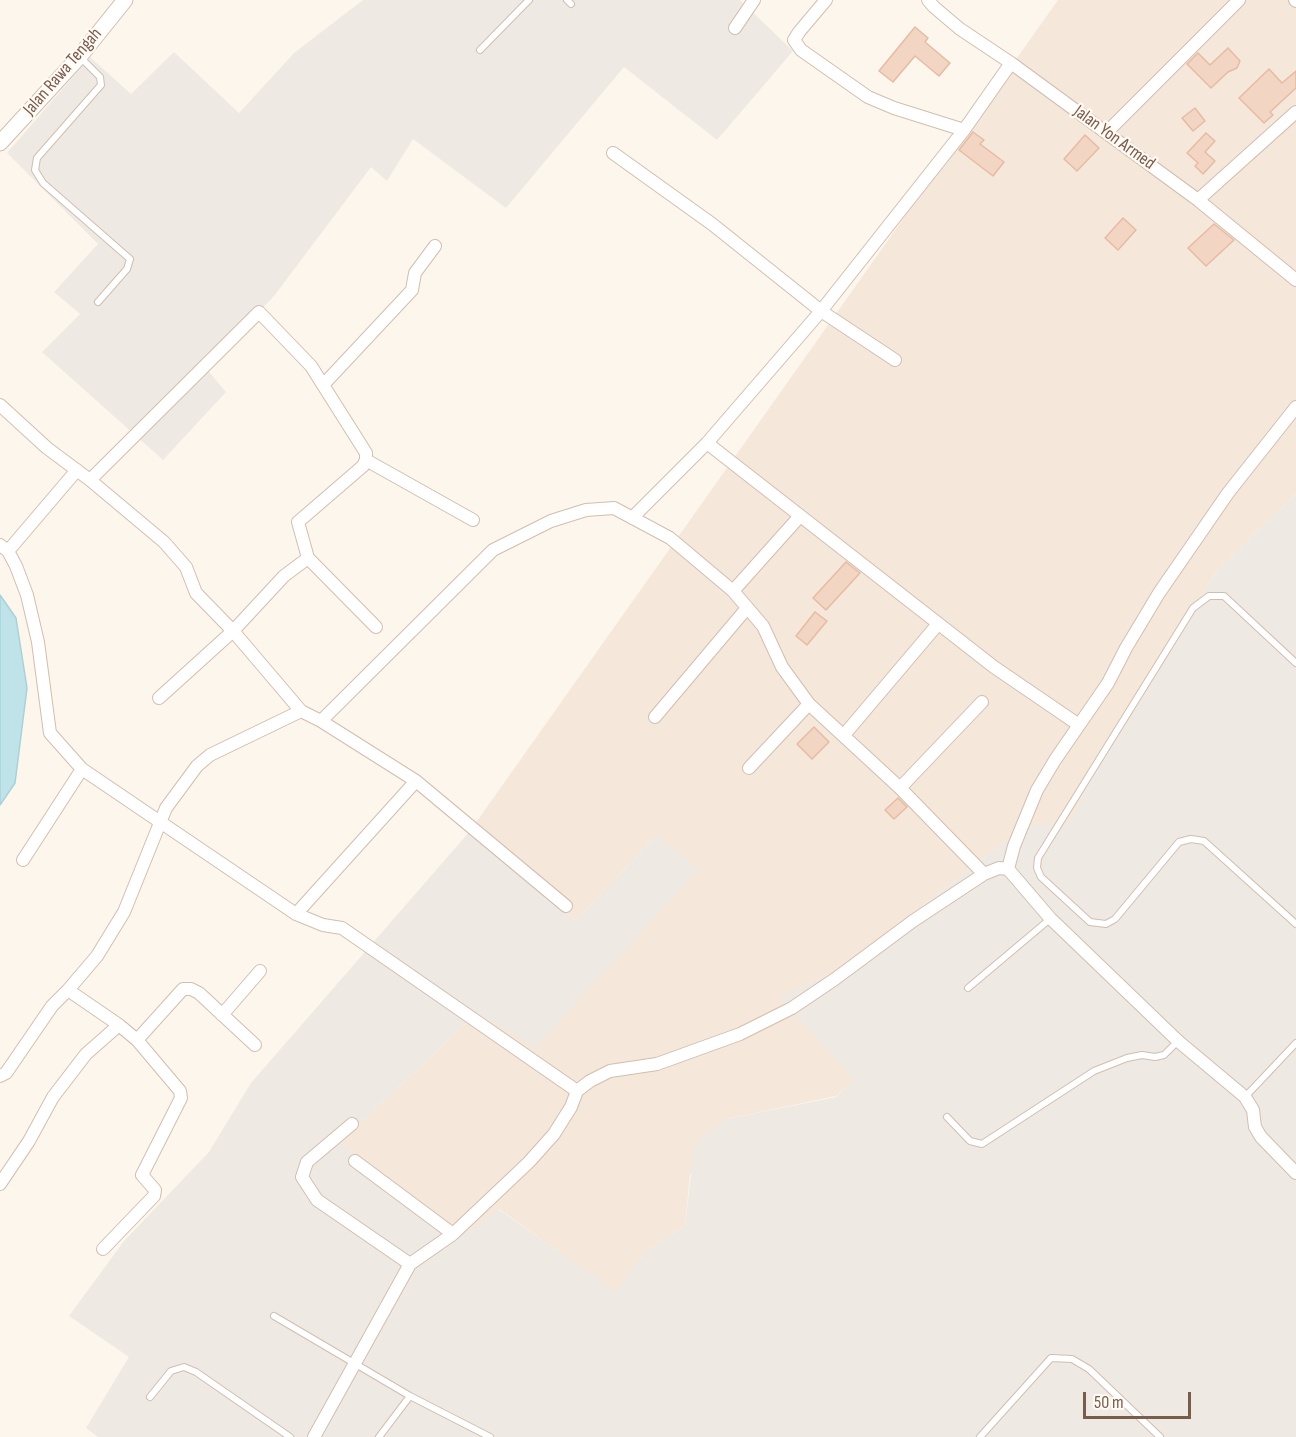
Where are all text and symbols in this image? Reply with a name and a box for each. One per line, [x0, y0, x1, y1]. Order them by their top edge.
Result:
street label: Jalan Rawa Tengah [19, 24, 107, 120]
street label: Jalan Yon Armed [1069, 101, 1159, 175]
scale bar [1086, 1380, 1194, 1418]
text: 50 m [1094, 1392, 1124, 1413]

